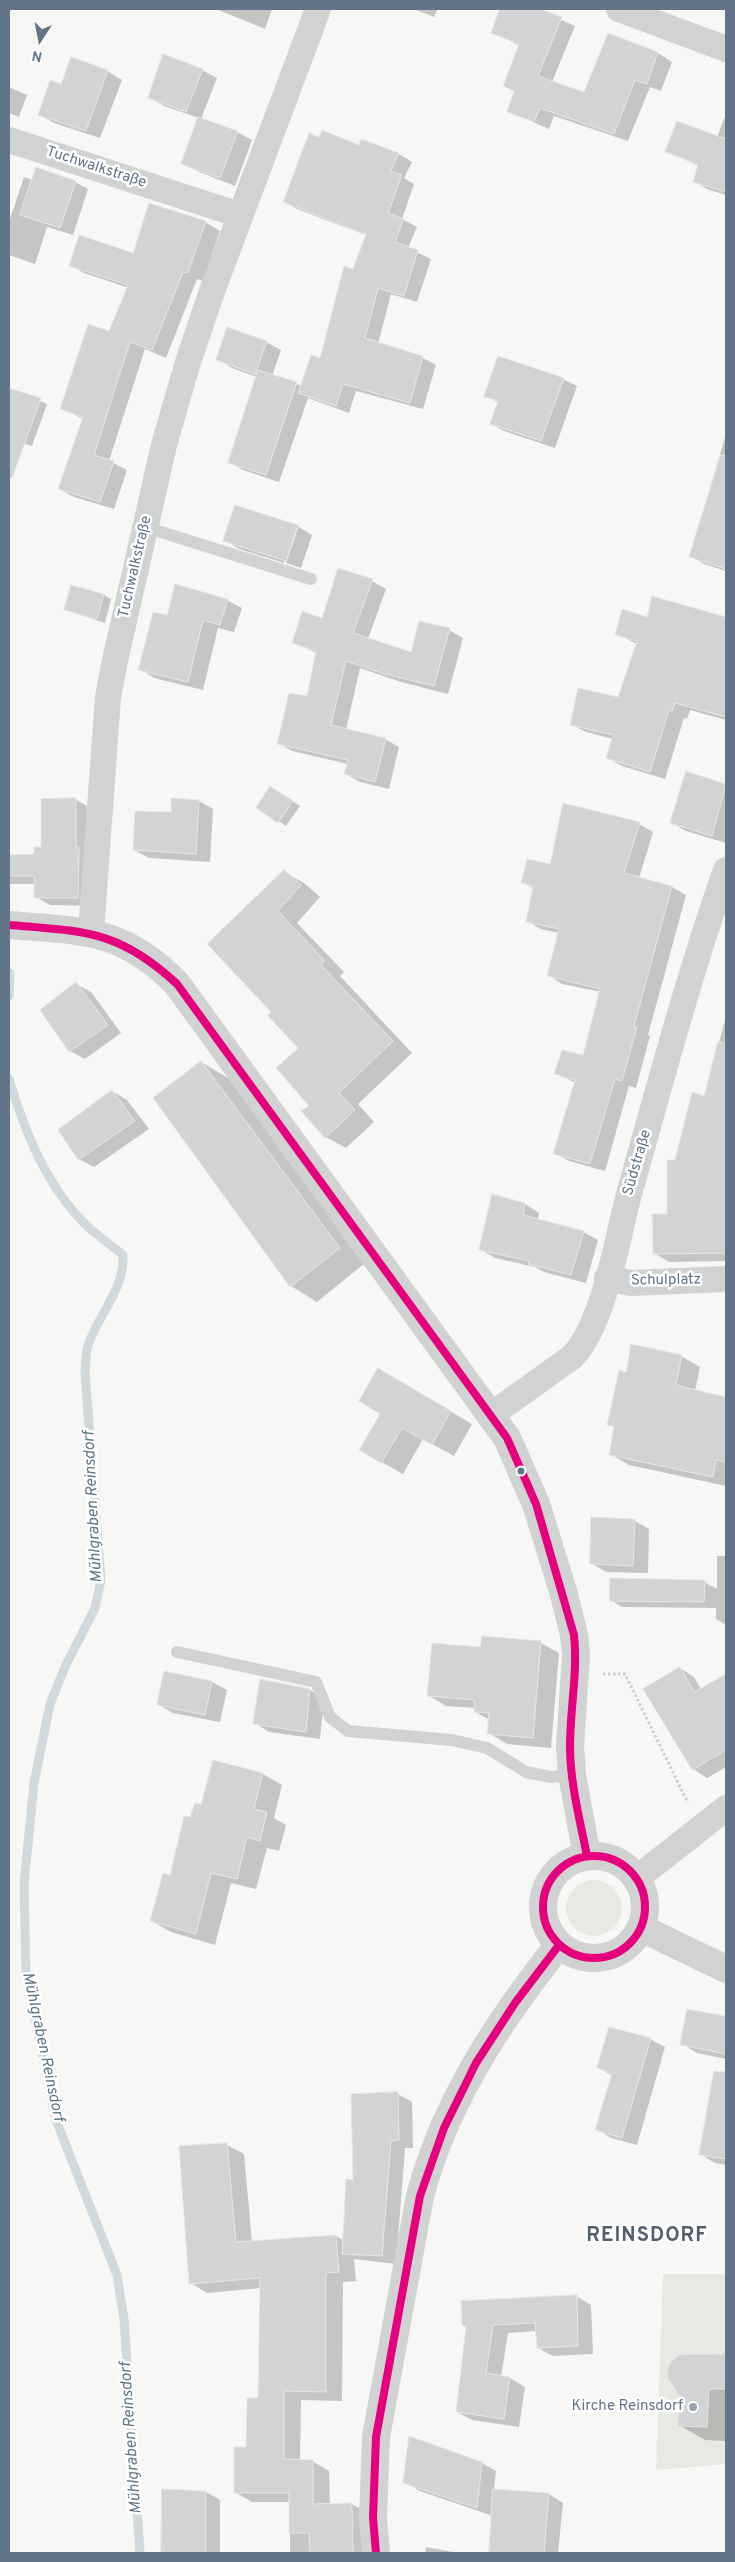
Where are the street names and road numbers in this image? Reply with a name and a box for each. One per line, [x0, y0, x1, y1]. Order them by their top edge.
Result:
street label: Tuchwalkstraße [44, 143, 148, 193]
street label: Tuchwalkstraße [116, 514, 156, 620]
street label: Südstraße [620, 1128, 656, 1198]
street label: Schulplatz [631, 1271, 701, 1291]

